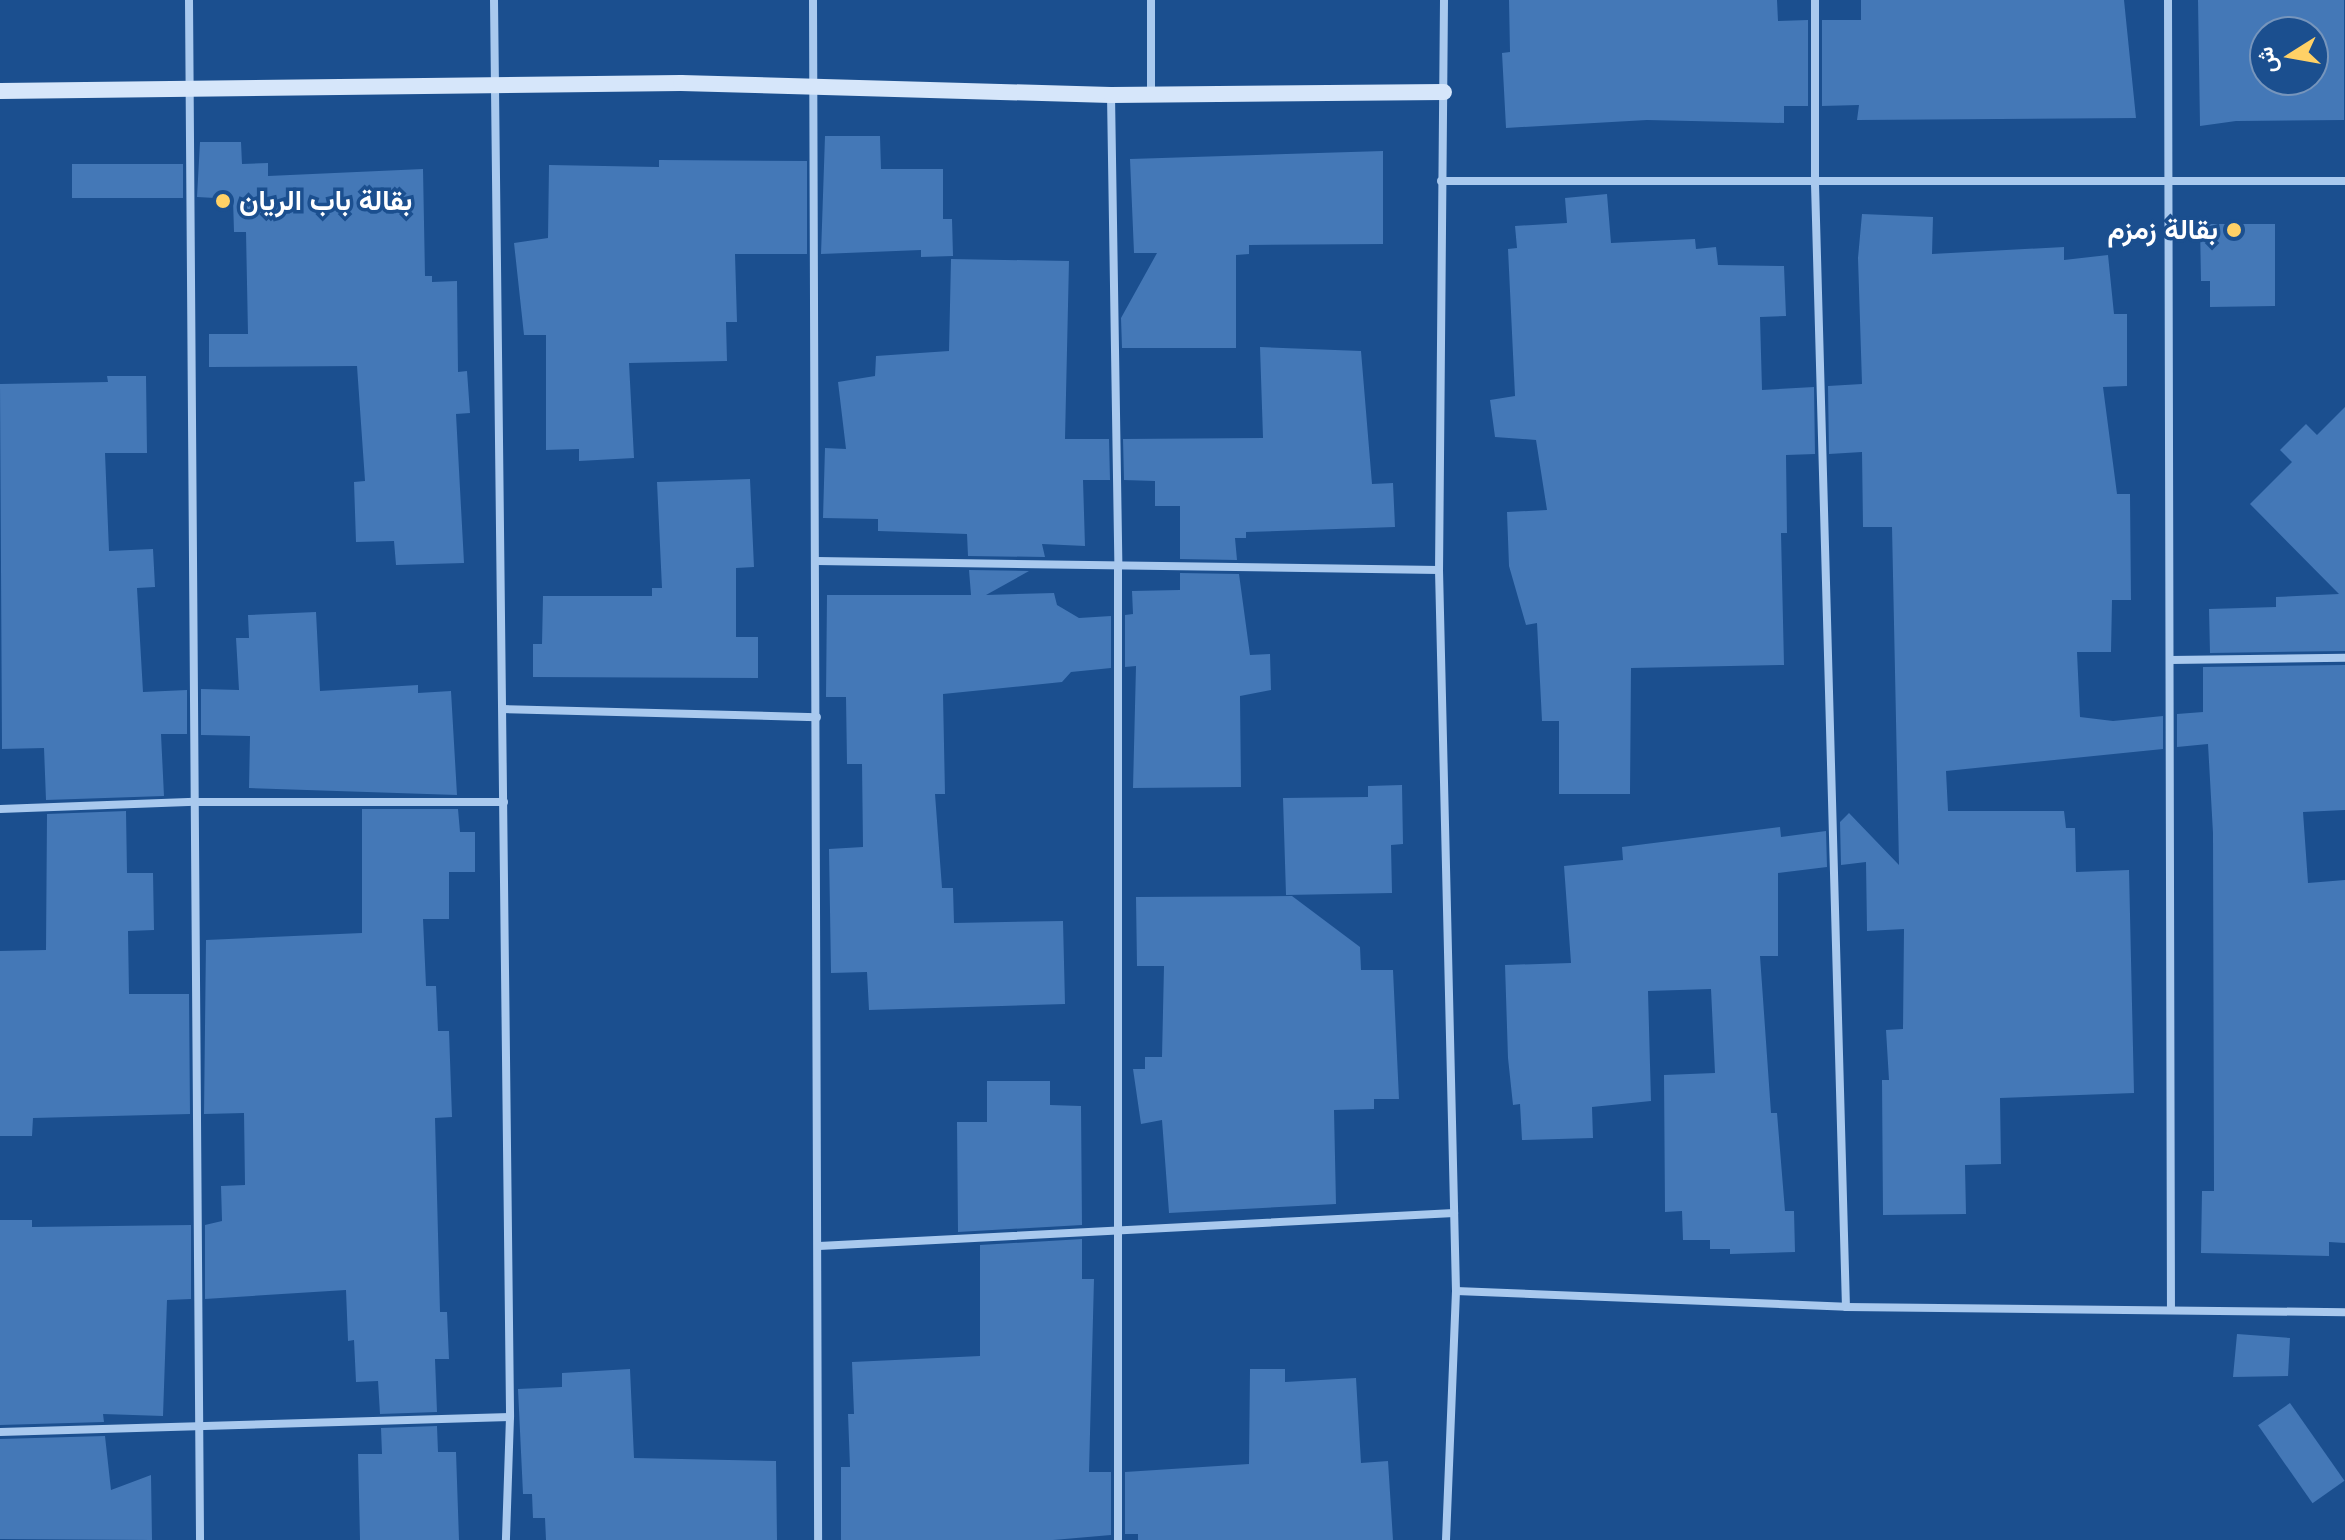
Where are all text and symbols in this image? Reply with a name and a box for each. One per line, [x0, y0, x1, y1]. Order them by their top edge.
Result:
north arrow [2249, 16, 2329, 96]
text: ش [2252, 45, 2282, 76]
place label: بقالة باب الريان [239, 184, 412, 218]
marker: بقالة باب الريان [214, 192, 232, 210]
place label: بقالة زمزم [2107, 213, 2218, 247]
marker: بقالة زمزم [2225, 221, 2243, 239]

